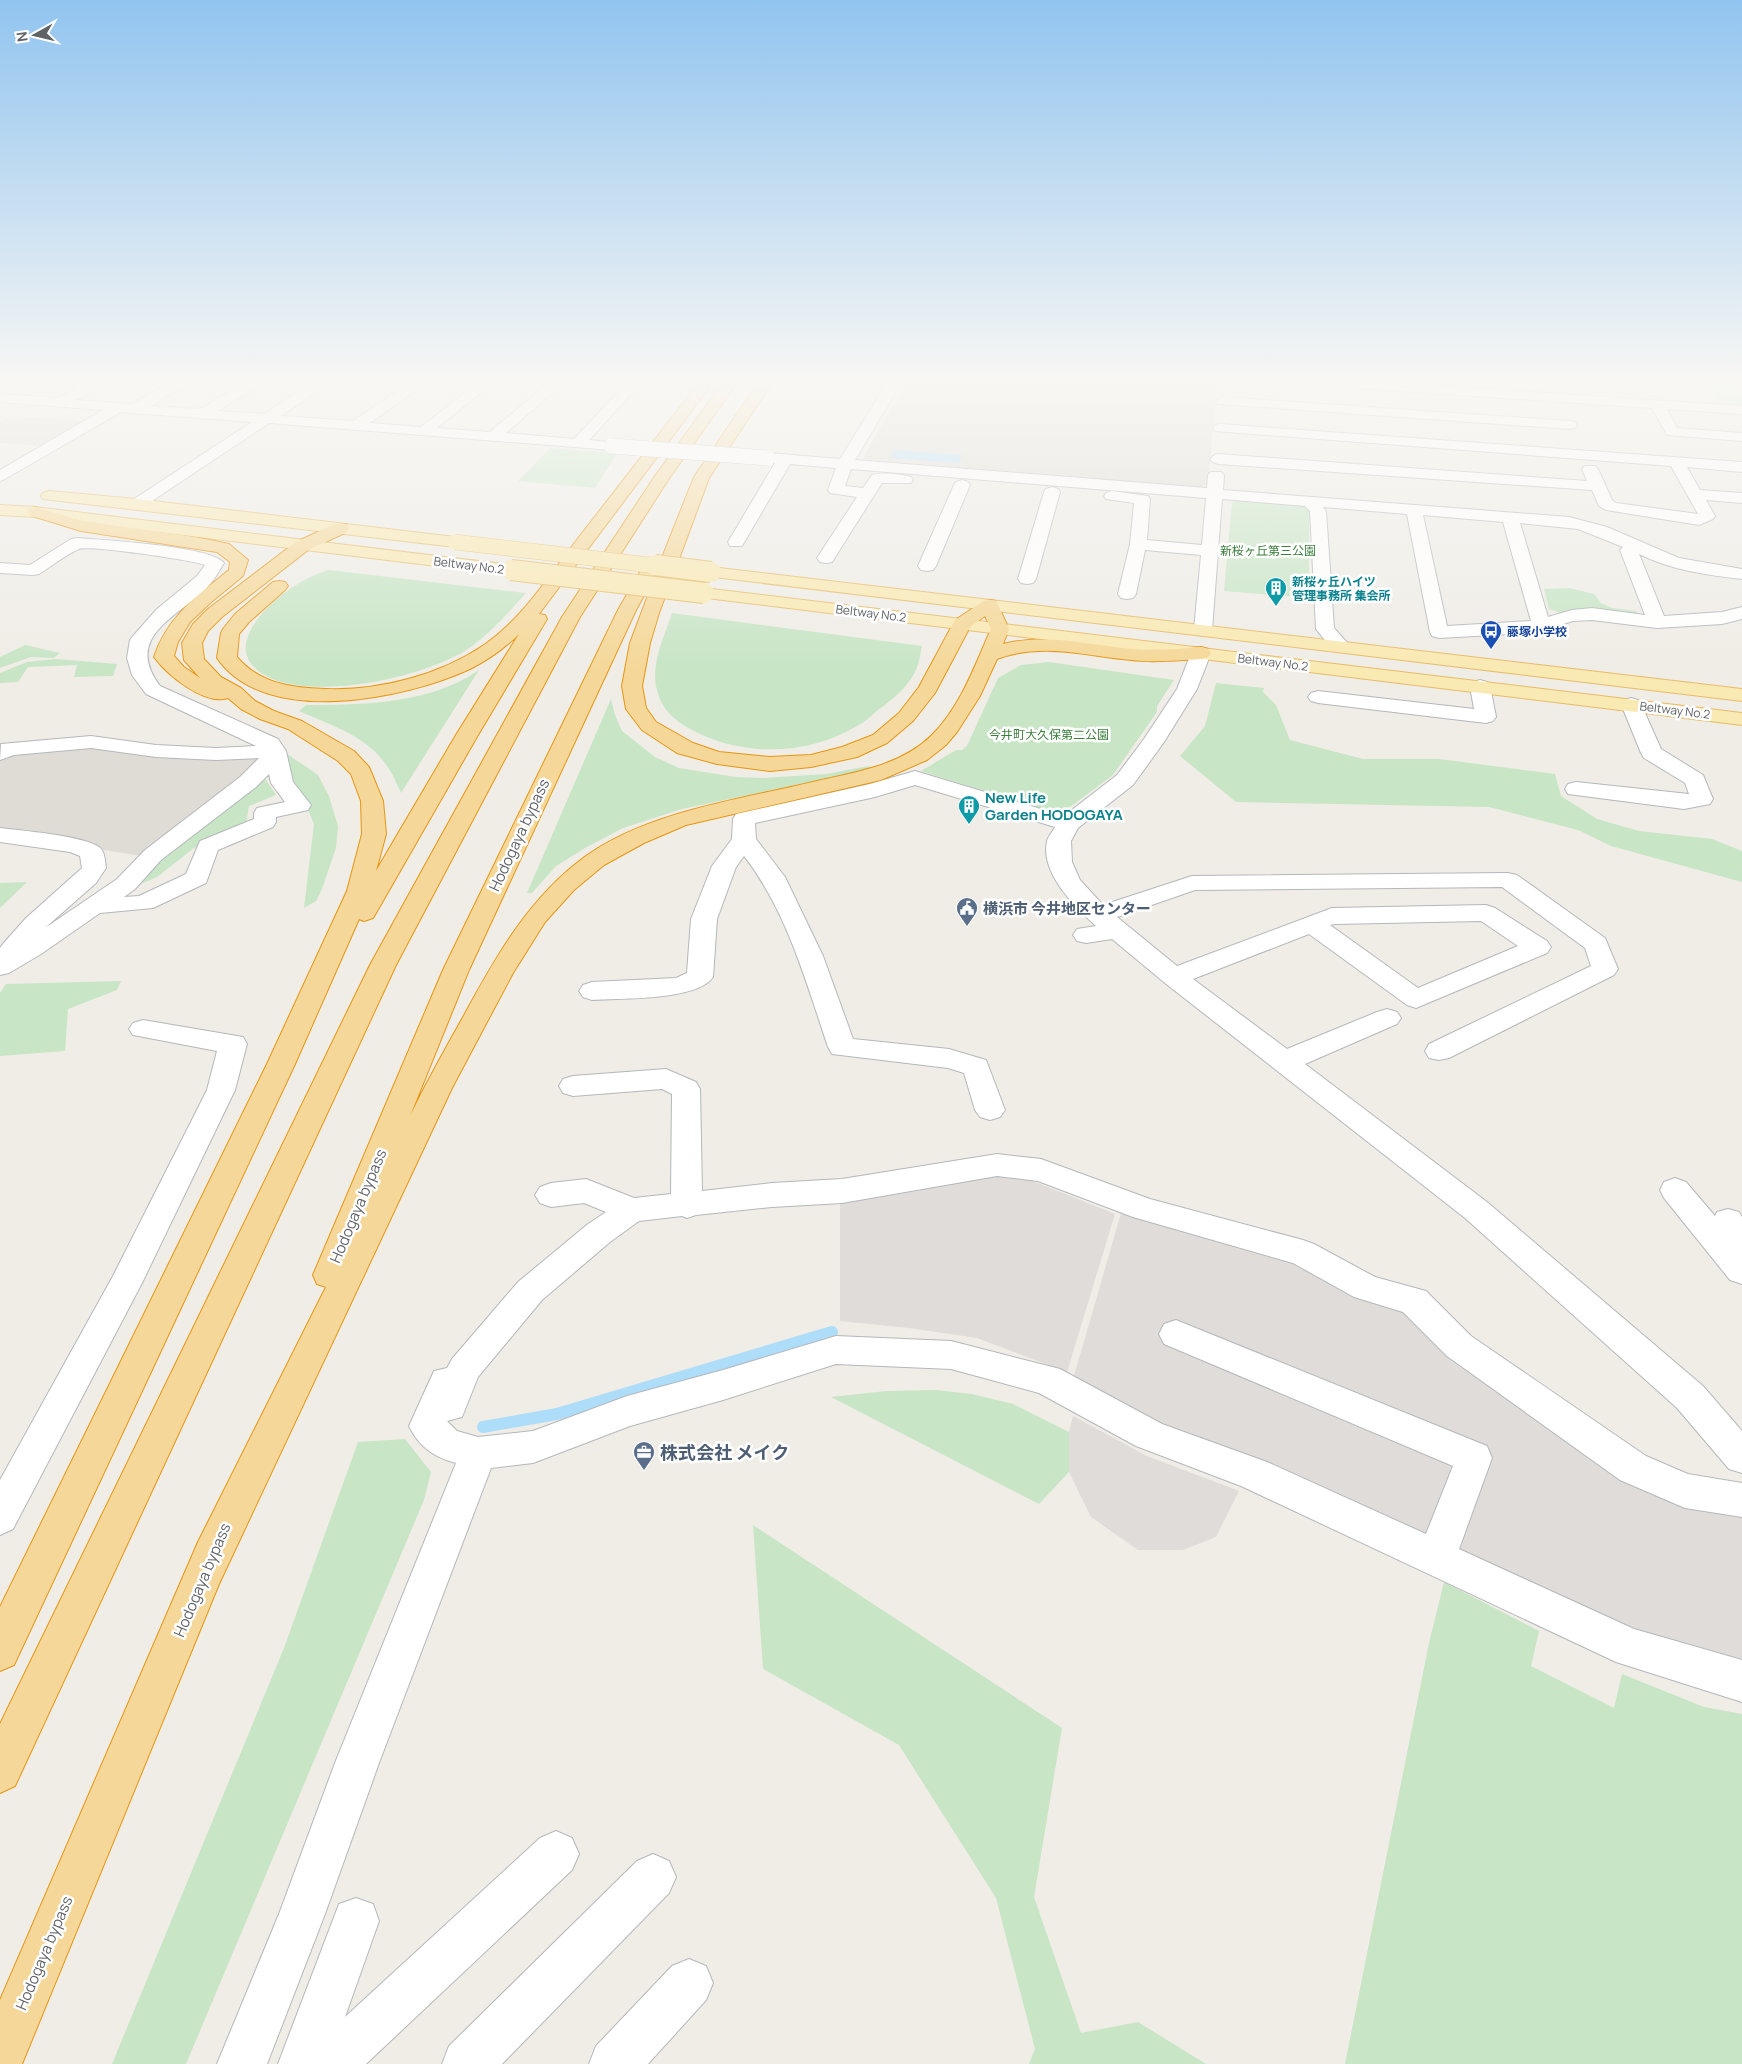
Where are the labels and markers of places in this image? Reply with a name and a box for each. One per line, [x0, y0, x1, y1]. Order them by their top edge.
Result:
place label: 新桜ヶ丘ハイツ 管理事務所 集会所 [1292, 573, 1390, 604]
building icon: 新桜ヶ丘ハイツ 管理事務所 集会所 [1264, 576, 1288, 607]
bus stop icon: 藤塚小学校 [1479, 619, 1503, 650]
place label: 藤塚小学校 [1507, 623, 1567, 640]
place label: New Life Garden HODOGAYA [985, 787, 1123, 825]
building icon: New Life Garden HODOGAYA [957, 794, 981, 825]
public building icon: 横浜市 今井地区センター [955, 896, 979, 927]
place label: 横浜市 今井地区センター [983, 898, 1151, 919]
office icon: 株式会社 メイク [632, 1440, 656, 1471]
place label: 株式会社 メイク [660, 1440, 789, 1464]

